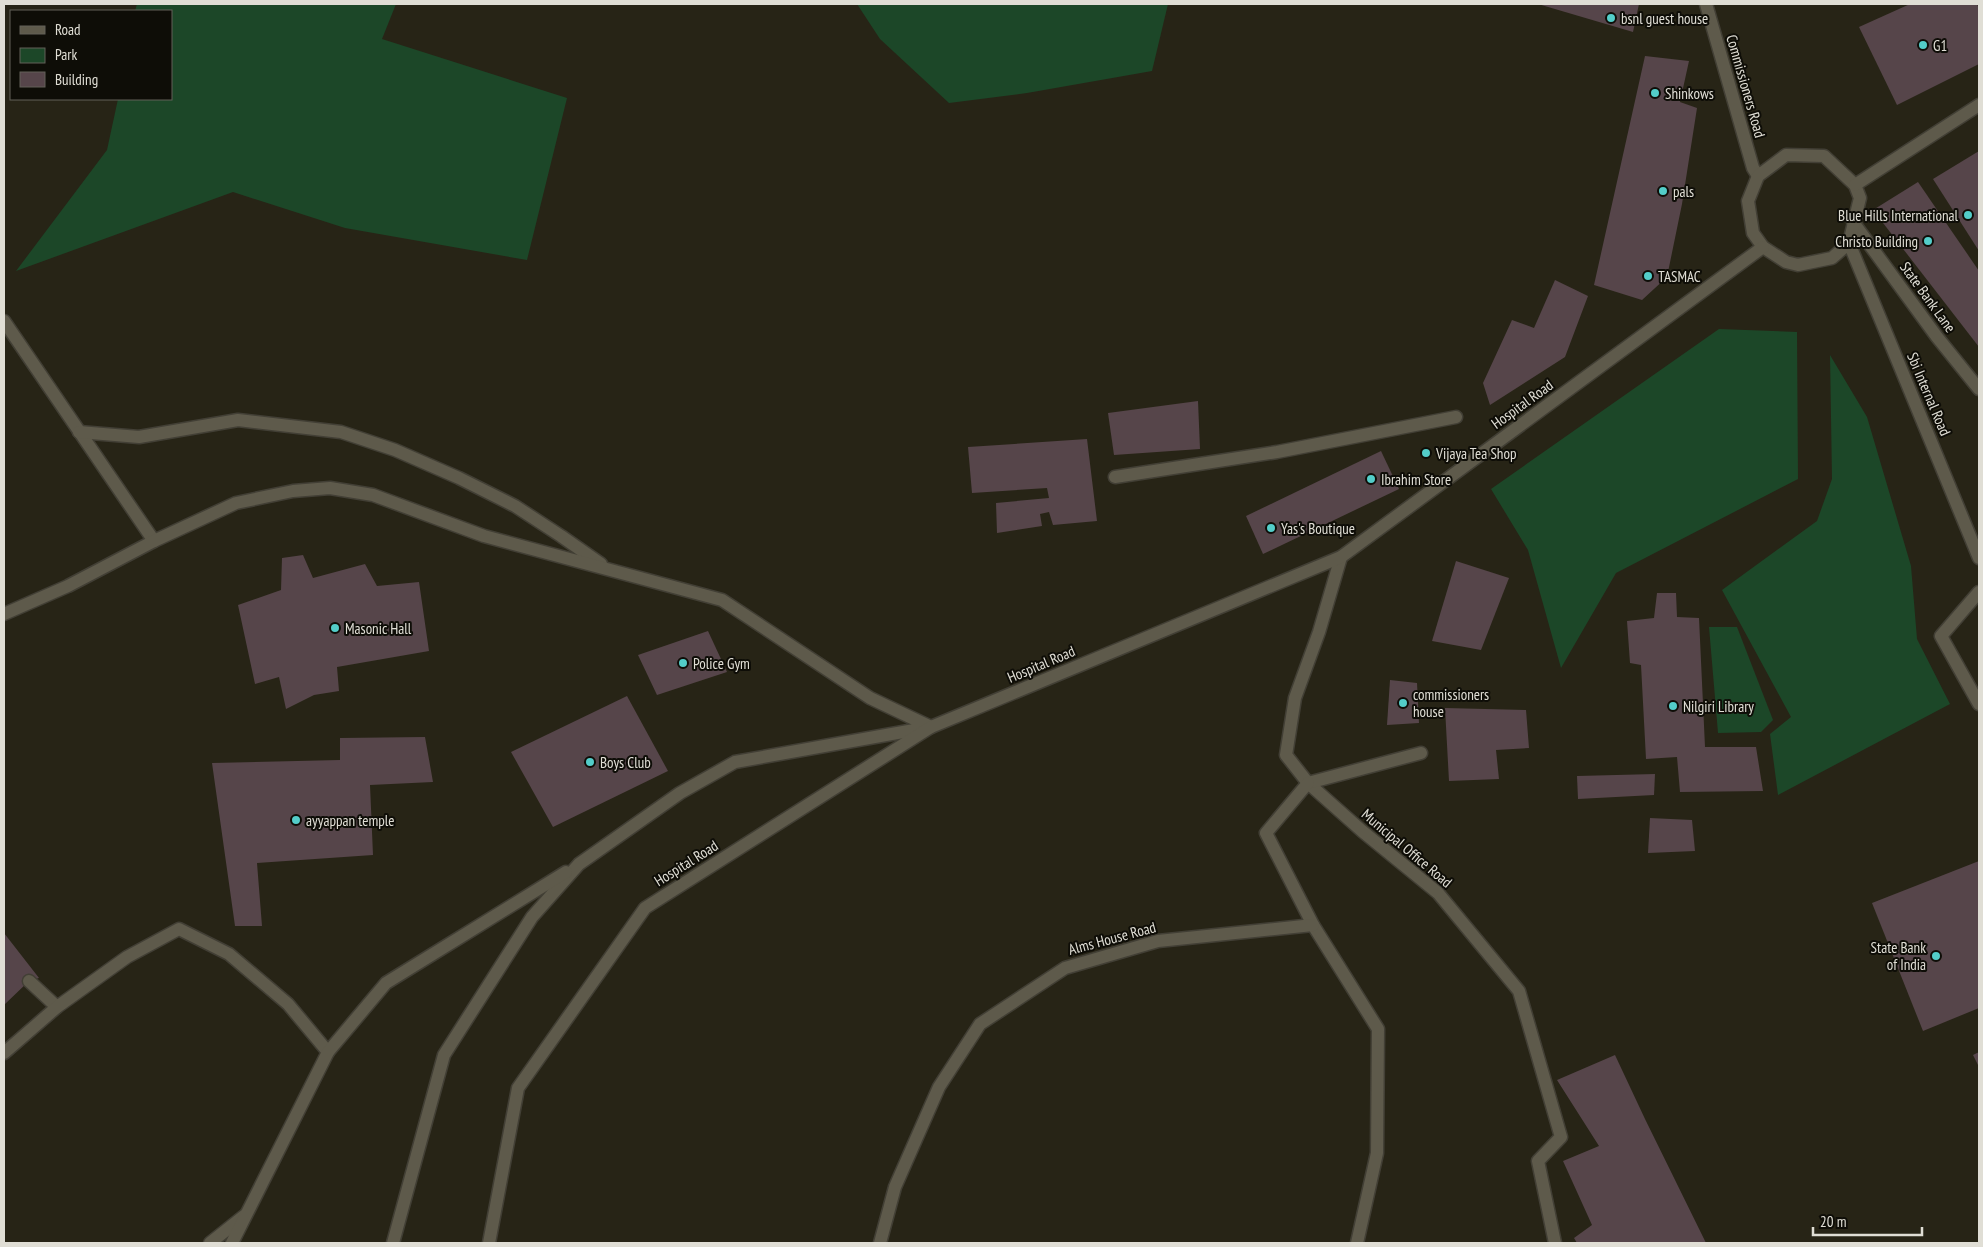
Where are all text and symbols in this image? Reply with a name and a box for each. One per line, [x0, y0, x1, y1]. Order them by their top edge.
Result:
place label: bsnl guest house [1621, 9, 1708, 28]
legend [10, 10, 172, 100]
marker: bsnl guest house [1605, 12, 1617, 24]
text: Road [55, 20, 81, 39]
street label: Commissioners Road [1722, 32, 1770, 140]
place label: G1 [1933, 36, 1947, 55]
marker: G1 [1917, 39, 1929, 51]
text: Park [55, 45, 77, 64]
text: Building [55, 70, 98, 89]
place label: Shinkows [1665, 84, 1714, 103]
marker: Shinkows [1649, 87, 1661, 99]
place label: pals [1673, 182, 1694, 201]
marker: pals [1657, 185, 1669, 197]
place label: Blue Hills International [1838, 206, 1958, 225]
marker: Blue Hills International [1962, 209, 1974, 221]
place label: Christo Building [1835, 232, 1918, 251]
marker: Christo Building [1922, 235, 1934, 247]
street label: State Bank Lane [1896, 258, 1960, 336]
place label: TASMAC [1658, 267, 1701, 286]
marker: TASMAC [1642, 270, 1654, 282]
street label: Sbi Internal Road [1903, 350, 1955, 438]
street label: Hospital Road [1487, 375, 1557, 433]
place label: Vijaya Tea Shop [1435, 444, 1516, 463]
marker: Vijaya Tea Shop [1420, 447, 1432, 459]
place label: Ibrahim Store [1381, 470, 1451, 489]
marker: Ibrahim Store [1365, 473, 1377, 485]
place label: Yas's Boutique [1281, 519, 1355, 538]
marker: Yas's Boutique [1265, 522, 1277, 534]
place label: Masonic Hall [345, 619, 412, 638]
marker: Masonic Hall [329, 622, 341, 634]
street label: Hospital Road [1004, 641, 1078, 687]
place label: Police Gym [693, 654, 750, 673]
marker: Police Gym [677, 657, 689, 669]
place label: commissioners house [1413, 685, 1489, 721]
marker: commissioners house [1397, 697, 1409, 709]
place label: Nilgiri Library [1683, 697, 1754, 716]
marker: Nilgiri Library [1667, 700, 1679, 712]
place label: Boys Club [600, 753, 651, 772]
marker: Boys Club [584, 756, 596, 768]
street label: Municipal Office Road [1358, 805, 1456, 891]
place label: ayyappan temple [306, 811, 394, 830]
marker: ayyappan temple [290, 814, 302, 826]
street label: Hospital Road [651, 836, 721, 890]
street label: Alms House Road [1066, 917, 1158, 959]
place label: State Bank of India [1871, 938, 1926, 974]
marker: State Bank of India [1930, 950, 1942, 962]
scale bar [1813, 1204, 1922, 1236]
text: 20 m [1820, 1212, 1846, 1231]

